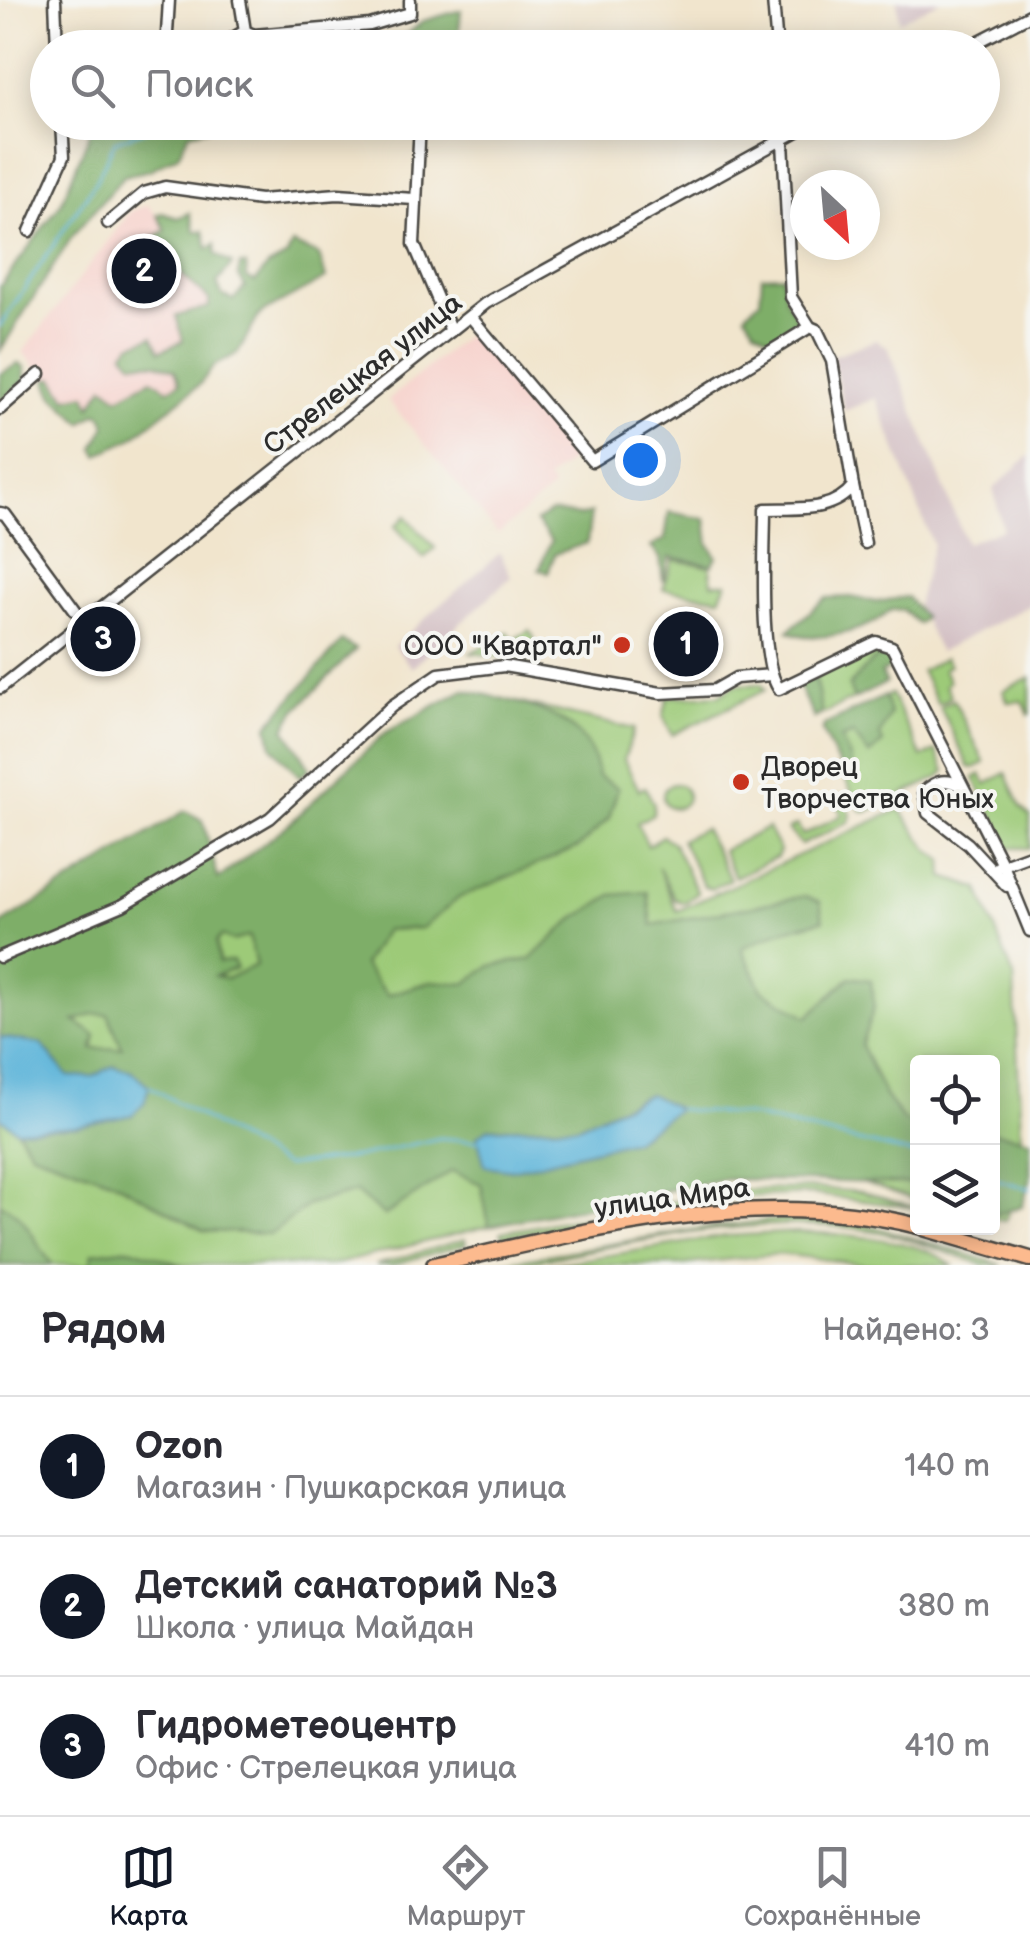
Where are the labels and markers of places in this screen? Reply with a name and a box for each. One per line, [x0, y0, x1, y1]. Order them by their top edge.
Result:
pin: 2 [112, 234, 176, 308]
pin: 3 [70, 602, 136, 676]
pin: 1 [654, 606, 718, 682]
place label: ООО "Квартал" [404, 630, 602, 663]
marker: ООО "Квартал" [611, 634, 633, 656]
place label: Дворец Творчества Юных [761, 751, 994, 816]
marker: Дворец Творчества Юных [730, 771, 752, 793]

